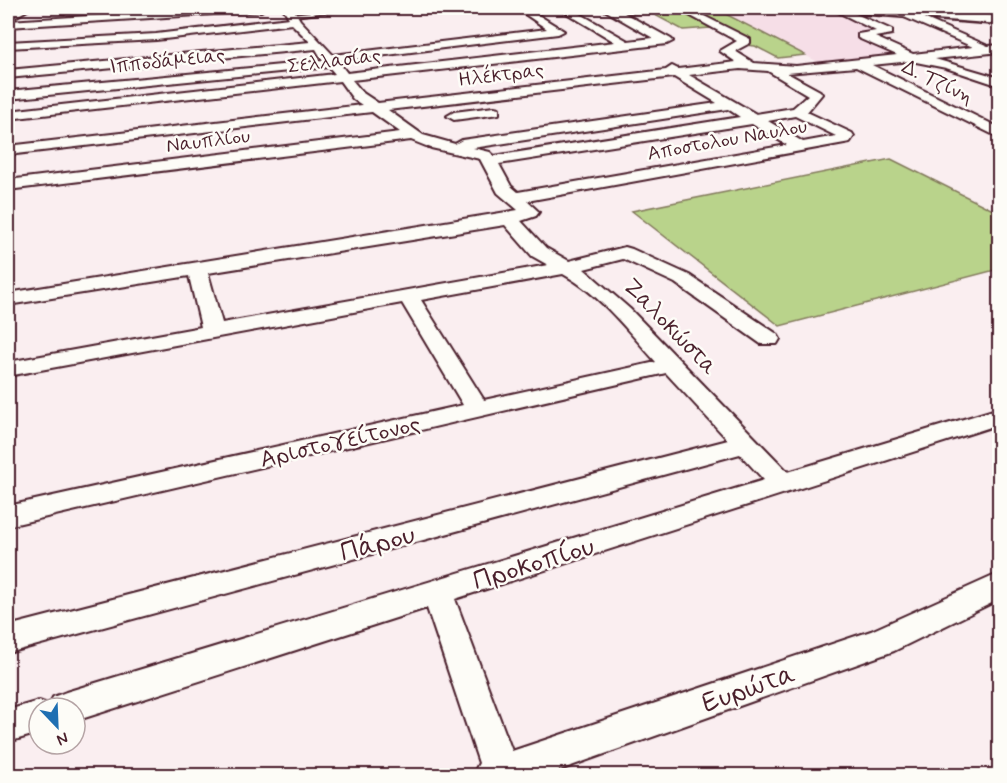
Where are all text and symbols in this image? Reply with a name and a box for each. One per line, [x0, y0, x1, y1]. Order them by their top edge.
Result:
street label: Ιπποδάμειας [108, 42, 226, 81]
street label: Σελλασίας [286, 42, 383, 81]
street label: Δ. Τζίνη [897, 54, 977, 111]
street label: Ηλέκτρας [457, 57, 546, 94]
street label: Αποστολου Ναυλου [645, 113, 809, 168]
street label: Ναυπλίου [165, 123, 252, 160]
street label: Ζαλοκώστα [616, 272, 724, 382]
street label: Αριστογείτονος [257, 409, 424, 476]
street label: Πάρου [336, 517, 419, 572]
street label: Προκοπίου [468, 528, 599, 600]
street label: Ευρώτα [697, 656, 801, 723]
north arrow [27, 696, 87, 756]
text: N [53, 727, 71, 750]

